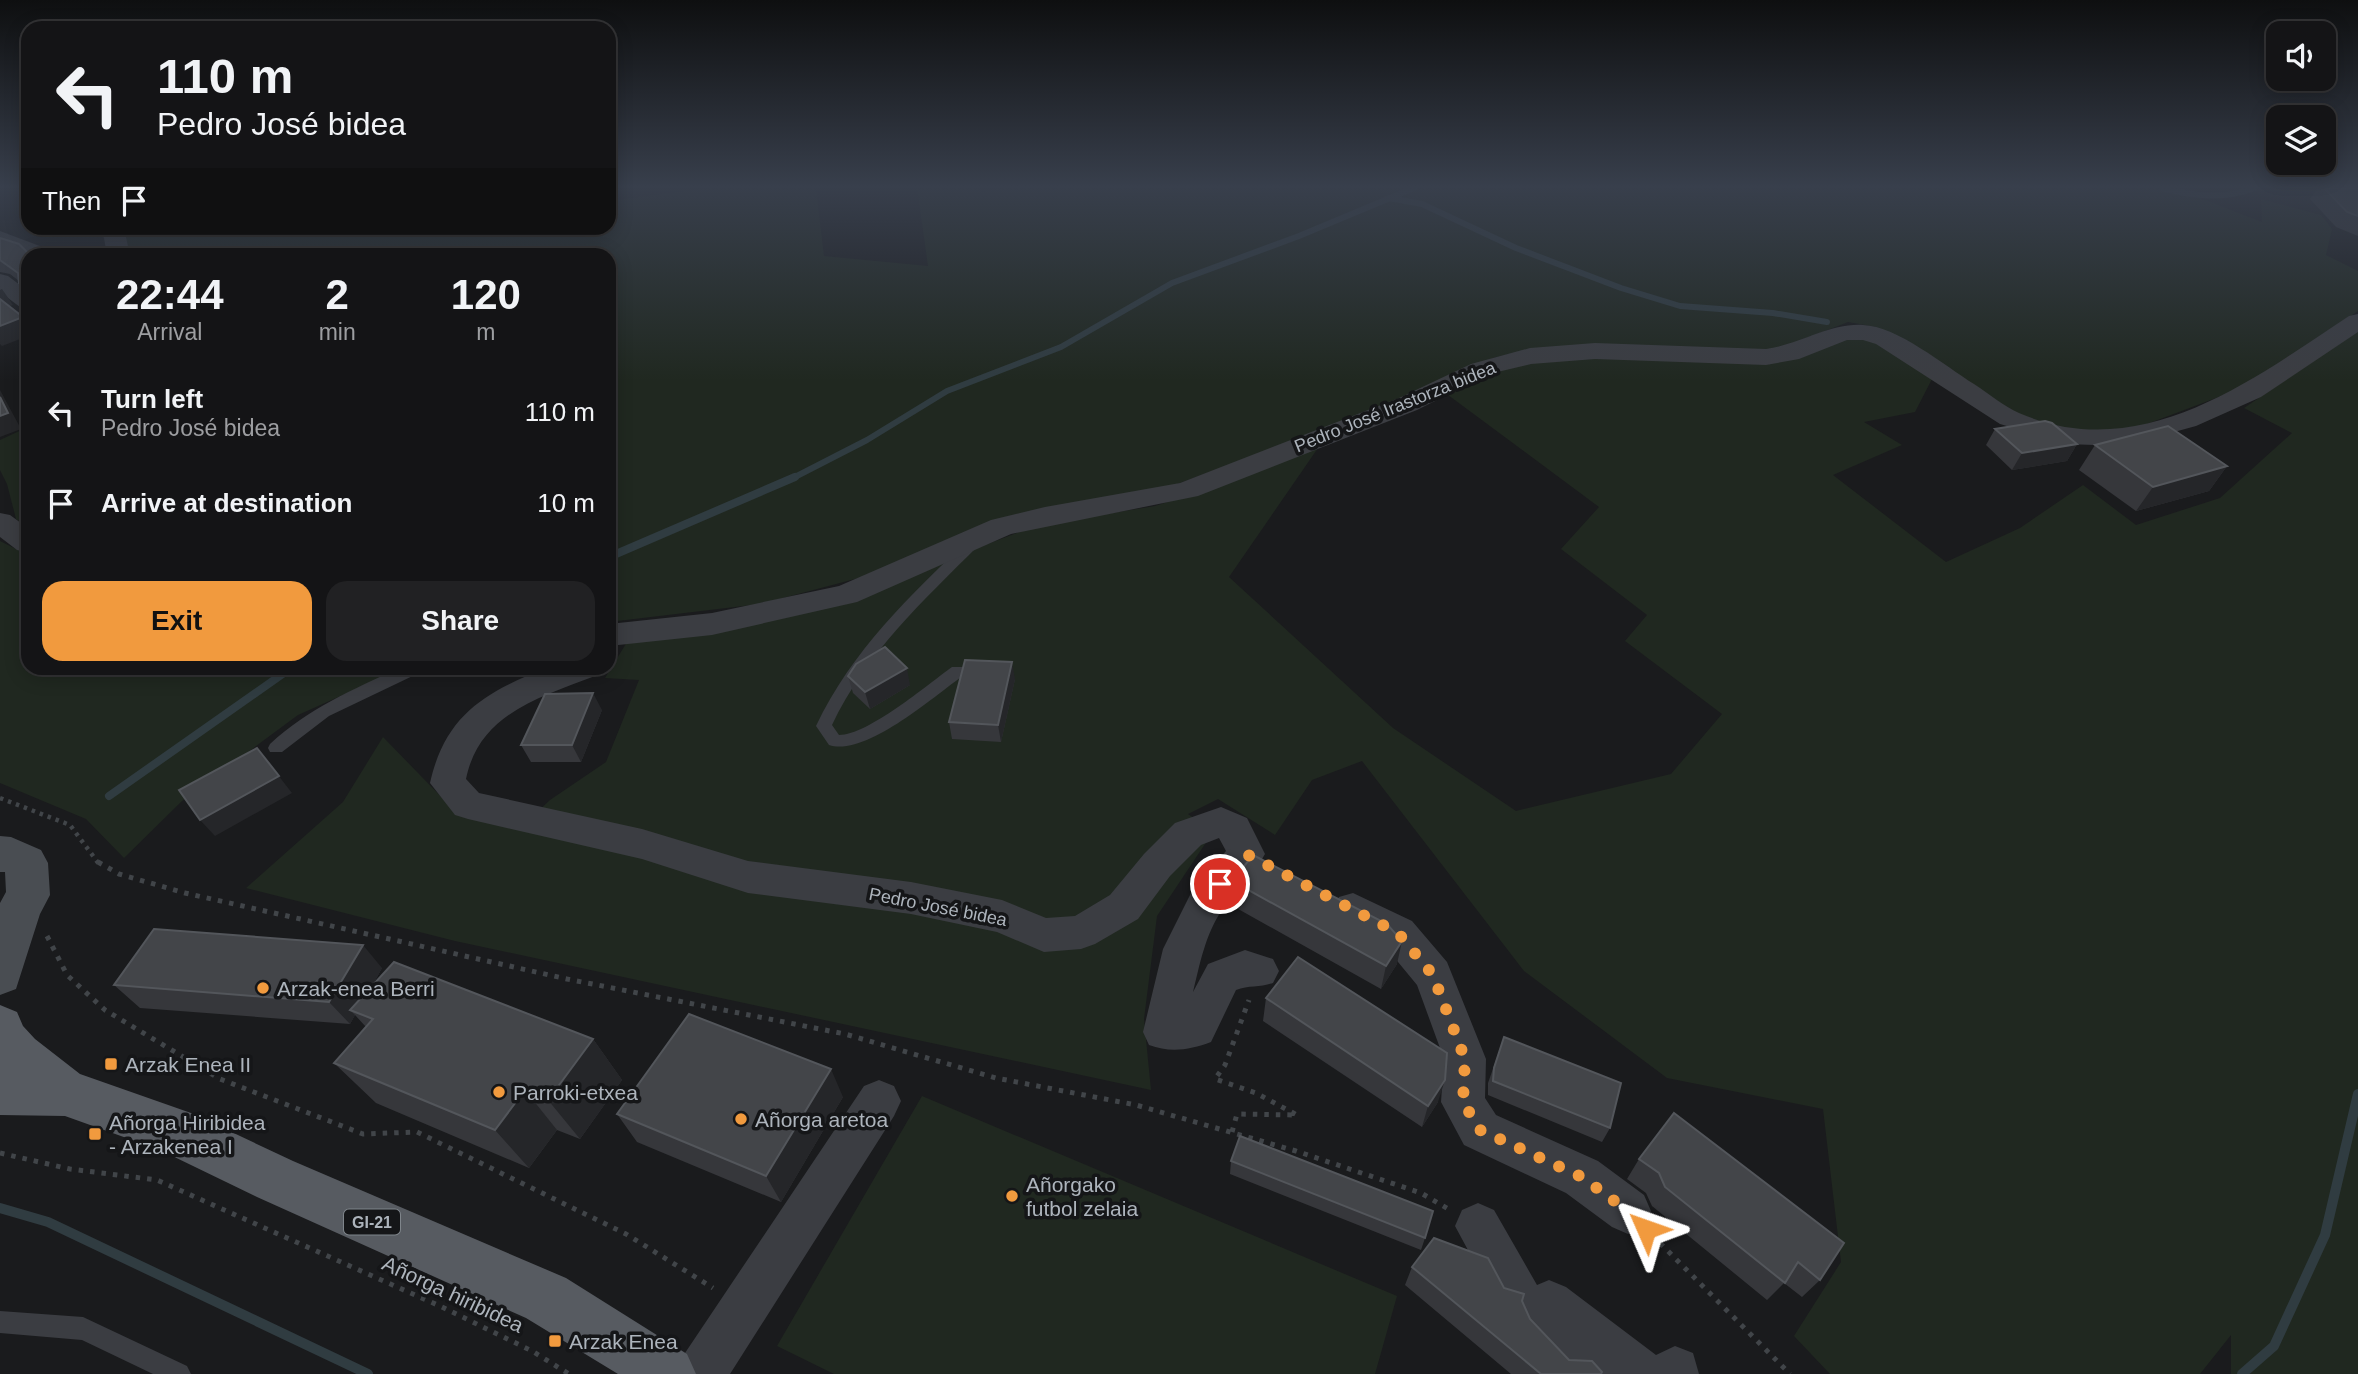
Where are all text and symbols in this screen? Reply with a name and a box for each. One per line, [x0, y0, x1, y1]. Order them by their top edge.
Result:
map controls [2266, 21, 2336, 175]
button: sound [2266, 21, 2336, 91]
icon: left [42, 49, 133, 140]
text: 110 m [157, 49, 293, 103]
button: layers [2266, 105, 2336, 175]
text: Pedro José bidea [157, 106, 406, 142]
icon: arrive [115, 182, 153, 220]
text: Then [42, 186, 101, 216]
text: 22:44 [116, 271, 224, 318]
text: 2 [325, 271, 349, 318]
text: 120 [451, 271, 521, 318]
text: Arrival [137, 319, 202, 345]
text: min [319, 319, 356, 345]
text: m [476, 319, 495, 345]
street label: Pedro José Irastorza bidea [1292, 357, 1499, 457]
text: Turn left [101, 384, 203, 414]
icon: left [42, 394, 80, 432]
text: 110 m [525, 397, 595, 427]
text: Pedro José bidea [101, 415, 280, 441]
icon: arrive [42, 485, 80, 523]
text: Arrive at destination [101, 488, 352, 518]
text: 10 m [537, 488, 595, 518]
button: Exit [42, 581, 312, 661]
button: Share [326, 581, 595, 661]
pin [1190, 854, 1250, 914]
icon: arrive [1201, 865, 1239, 903]
street label: Pedro José bidea [867, 884, 1010, 930]
place label: Arzak-enea Berri [277, 977, 435, 1000]
marker: Arzak-enea Berri [255, 980, 271, 996]
place label: Arzak Enea II [125, 1053, 251, 1076]
marker: Arzak Enea II [103, 1056, 119, 1072]
place label: Parroki-etxea [513, 1081, 638, 1104]
marker: Parroki-etxea [491, 1084, 507, 1100]
place label: Añorga aretoa [755, 1108, 888, 1131]
place label: Añorga Hiribidea - Arzakenea I [109, 1111, 266, 1158]
marker: Añorga aretoa [733, 1111, 749, 1127]
marker: Añorga Hiribidea - Arzakenea I [87, 1126, 103, 1142]
place label: Añorgako futbol zelaia [1026, 1173, 1138, 1220]
marker: Añorgako futbol zelaia [1004, 1188, 1020, 1204]
position arrow [1609, 1192, 1683, 1266]
road number: GI-21 [344, 1210, 400, 1234]
street label: Añorga hiribidea [379, 1251, 527, 1337]
place label: Arzak Enea [569, 1330, 678, 1353]
marker: Arzak Enea [547, 1333, 563, 1349]

